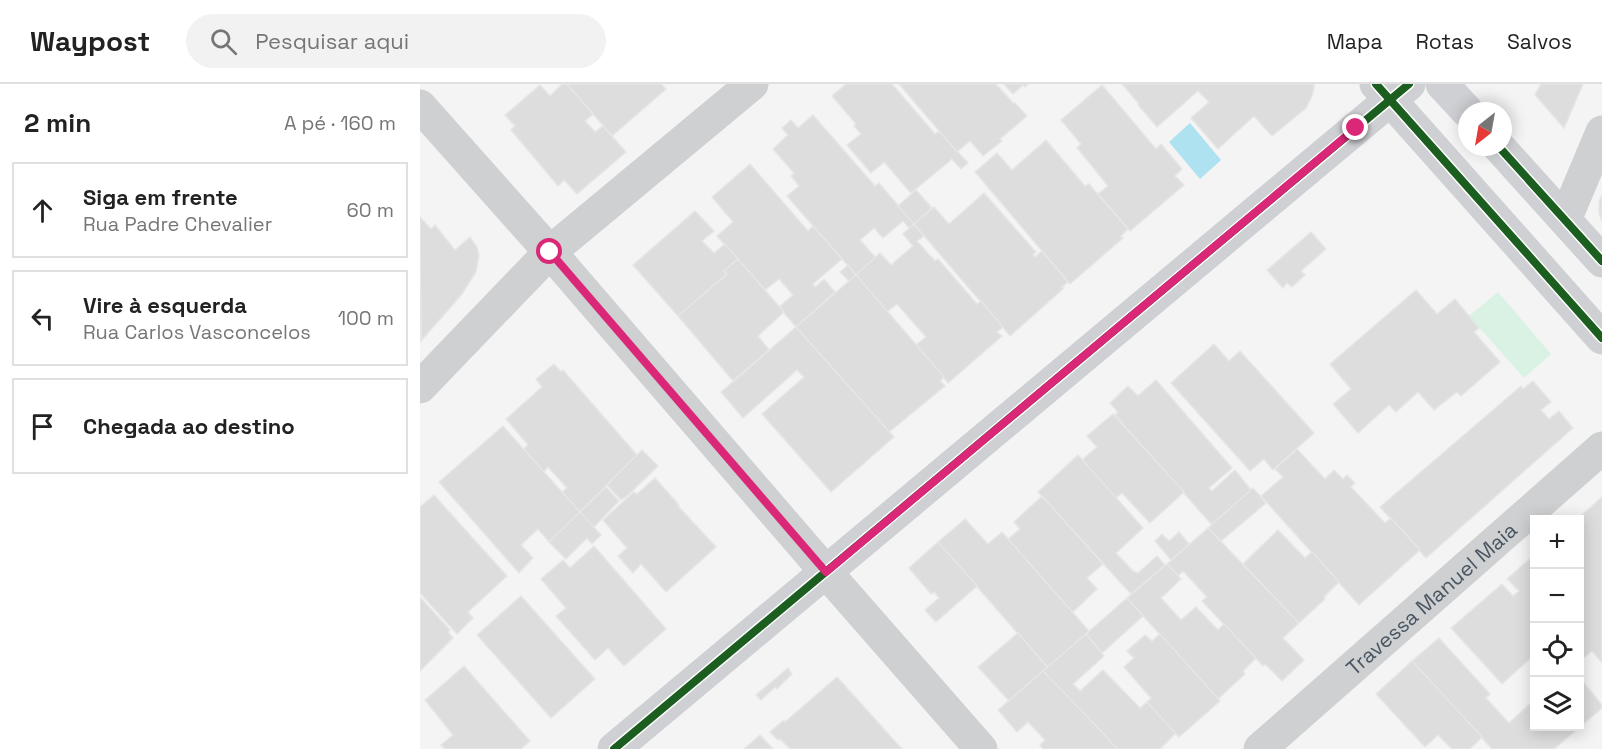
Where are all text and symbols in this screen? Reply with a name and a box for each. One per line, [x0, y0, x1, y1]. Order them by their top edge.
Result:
search box [186, 14, 606, 68]
text: Waypost [30, 23, 150, 59]
icon: search [207, 25, 240, 58]
text: Pesquisar aqui [255, 27, 409, 55]
text: Mapa [1327, 28, 1382, 55]
text: Rotas [1415, 28, 1474, 55]
text: Salvos [1507, 28, 1572, 55]
north arrow [1458, 102, 1512, 156]
text: 2 min [24, 106, 91, 140]
text: A pé · 160 m [284, 110, 396, 136]
route end [1342, 114, 1368, 140]
text: Siga em frente [83, 183, 238, 211]
icon: ahead [26, 194, 59, 227]
text: 60 m [347, 197, 394, 223]
text: Rua Padre Chevalier [83, 211, 272, 237]
route start [536, 238, 562, 264]
text: Vire à esquerda [83, 291, 247, 319]
icon: left [26, 302, 59, 335]
text: 100 m [338, 305, 394, 331]
text: Rua Carlos Vasconcelos [83, 319, 311, 345]
icon: arrive [26, 410, 59, 443]
text: Chegada ao destino [83, 412, 295, 440]
map controls [1530, 515, 1584, 731]
button: + [1530, 515, 1584, 569]
street label: Travessa Manuel Maia [1340, 516, 1522, 681]
button: − [1530, 569, 1584, 623]
button: locate [1530, 623, 1584, 677]
button: layers [1530, 677, 1584, 731]

